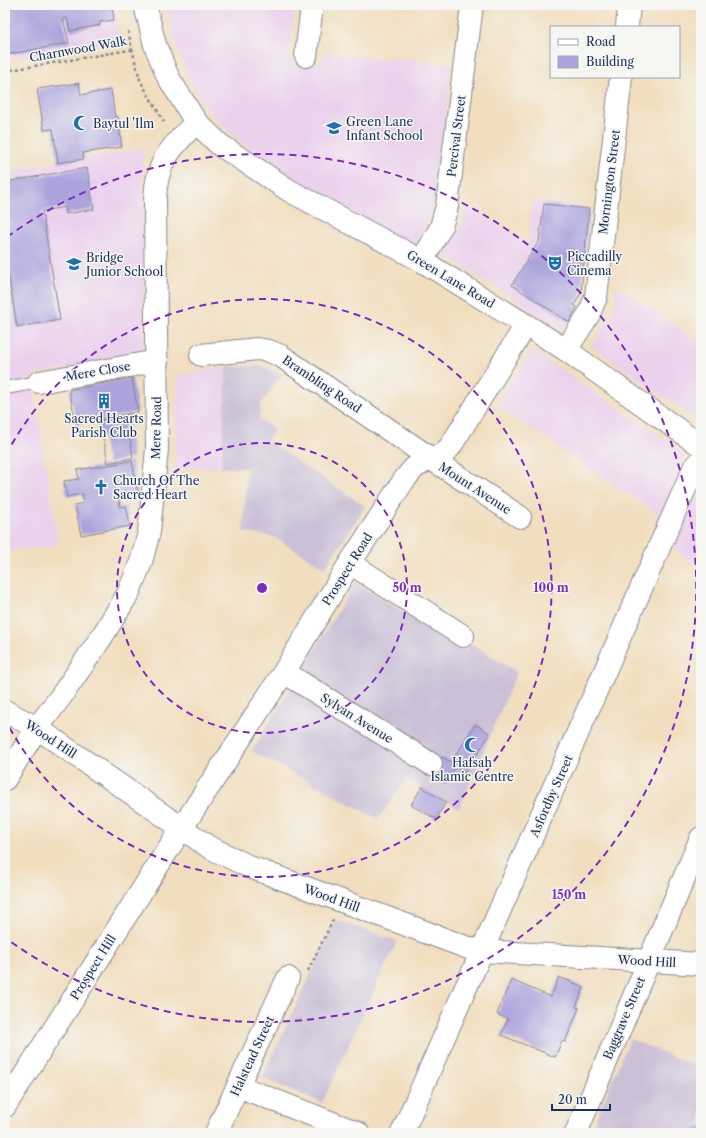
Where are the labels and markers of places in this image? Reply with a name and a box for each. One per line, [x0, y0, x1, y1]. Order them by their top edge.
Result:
mosque icon: Baytul 'Ilm [72, 114, 90, 132]
place label: Green Lane Infant School [346, 114, 423, 143]
place label: Baytul 'Ilm [93, 116, 154, 131]
school or university icon: Green Lane Infant School [325, 119, 343, 137]
place label: Piccadilly Cinema [567, 249, 622, 278]
place label: Bridge Junior School [84, 250, 164, 279]
theatre icon: Piccadilly Cinema [546, 254, 564, 272]
school or university icon: Bridge Junior School [65, 255, 83, 273]
building icon: Sacred Hearts Parish Club [95, 392, 113, 410]
place label: Sacred Hearts Parish Club [64, 411, 144, 440]
place label: Church Of The Sacred Heart [113, 473, 200, 502]
church icon: Church Of The Sacred Heart [92, 478, 110, 496]
centre of rings [255, 581, 269, 595]
mosque icon: Hafsah Islamic Centre [463, 736, 481, 754]
place label: Hafsah Islamic Centre [430, 755, 514, 784]

